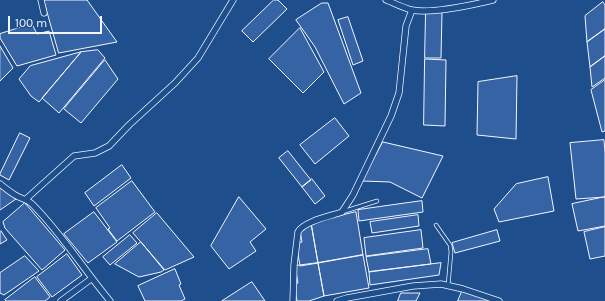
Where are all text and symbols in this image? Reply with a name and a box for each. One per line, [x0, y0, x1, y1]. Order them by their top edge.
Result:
scale bar [10, 8, 104, 34]
text: 100 m [15, 16, 47, 30]

